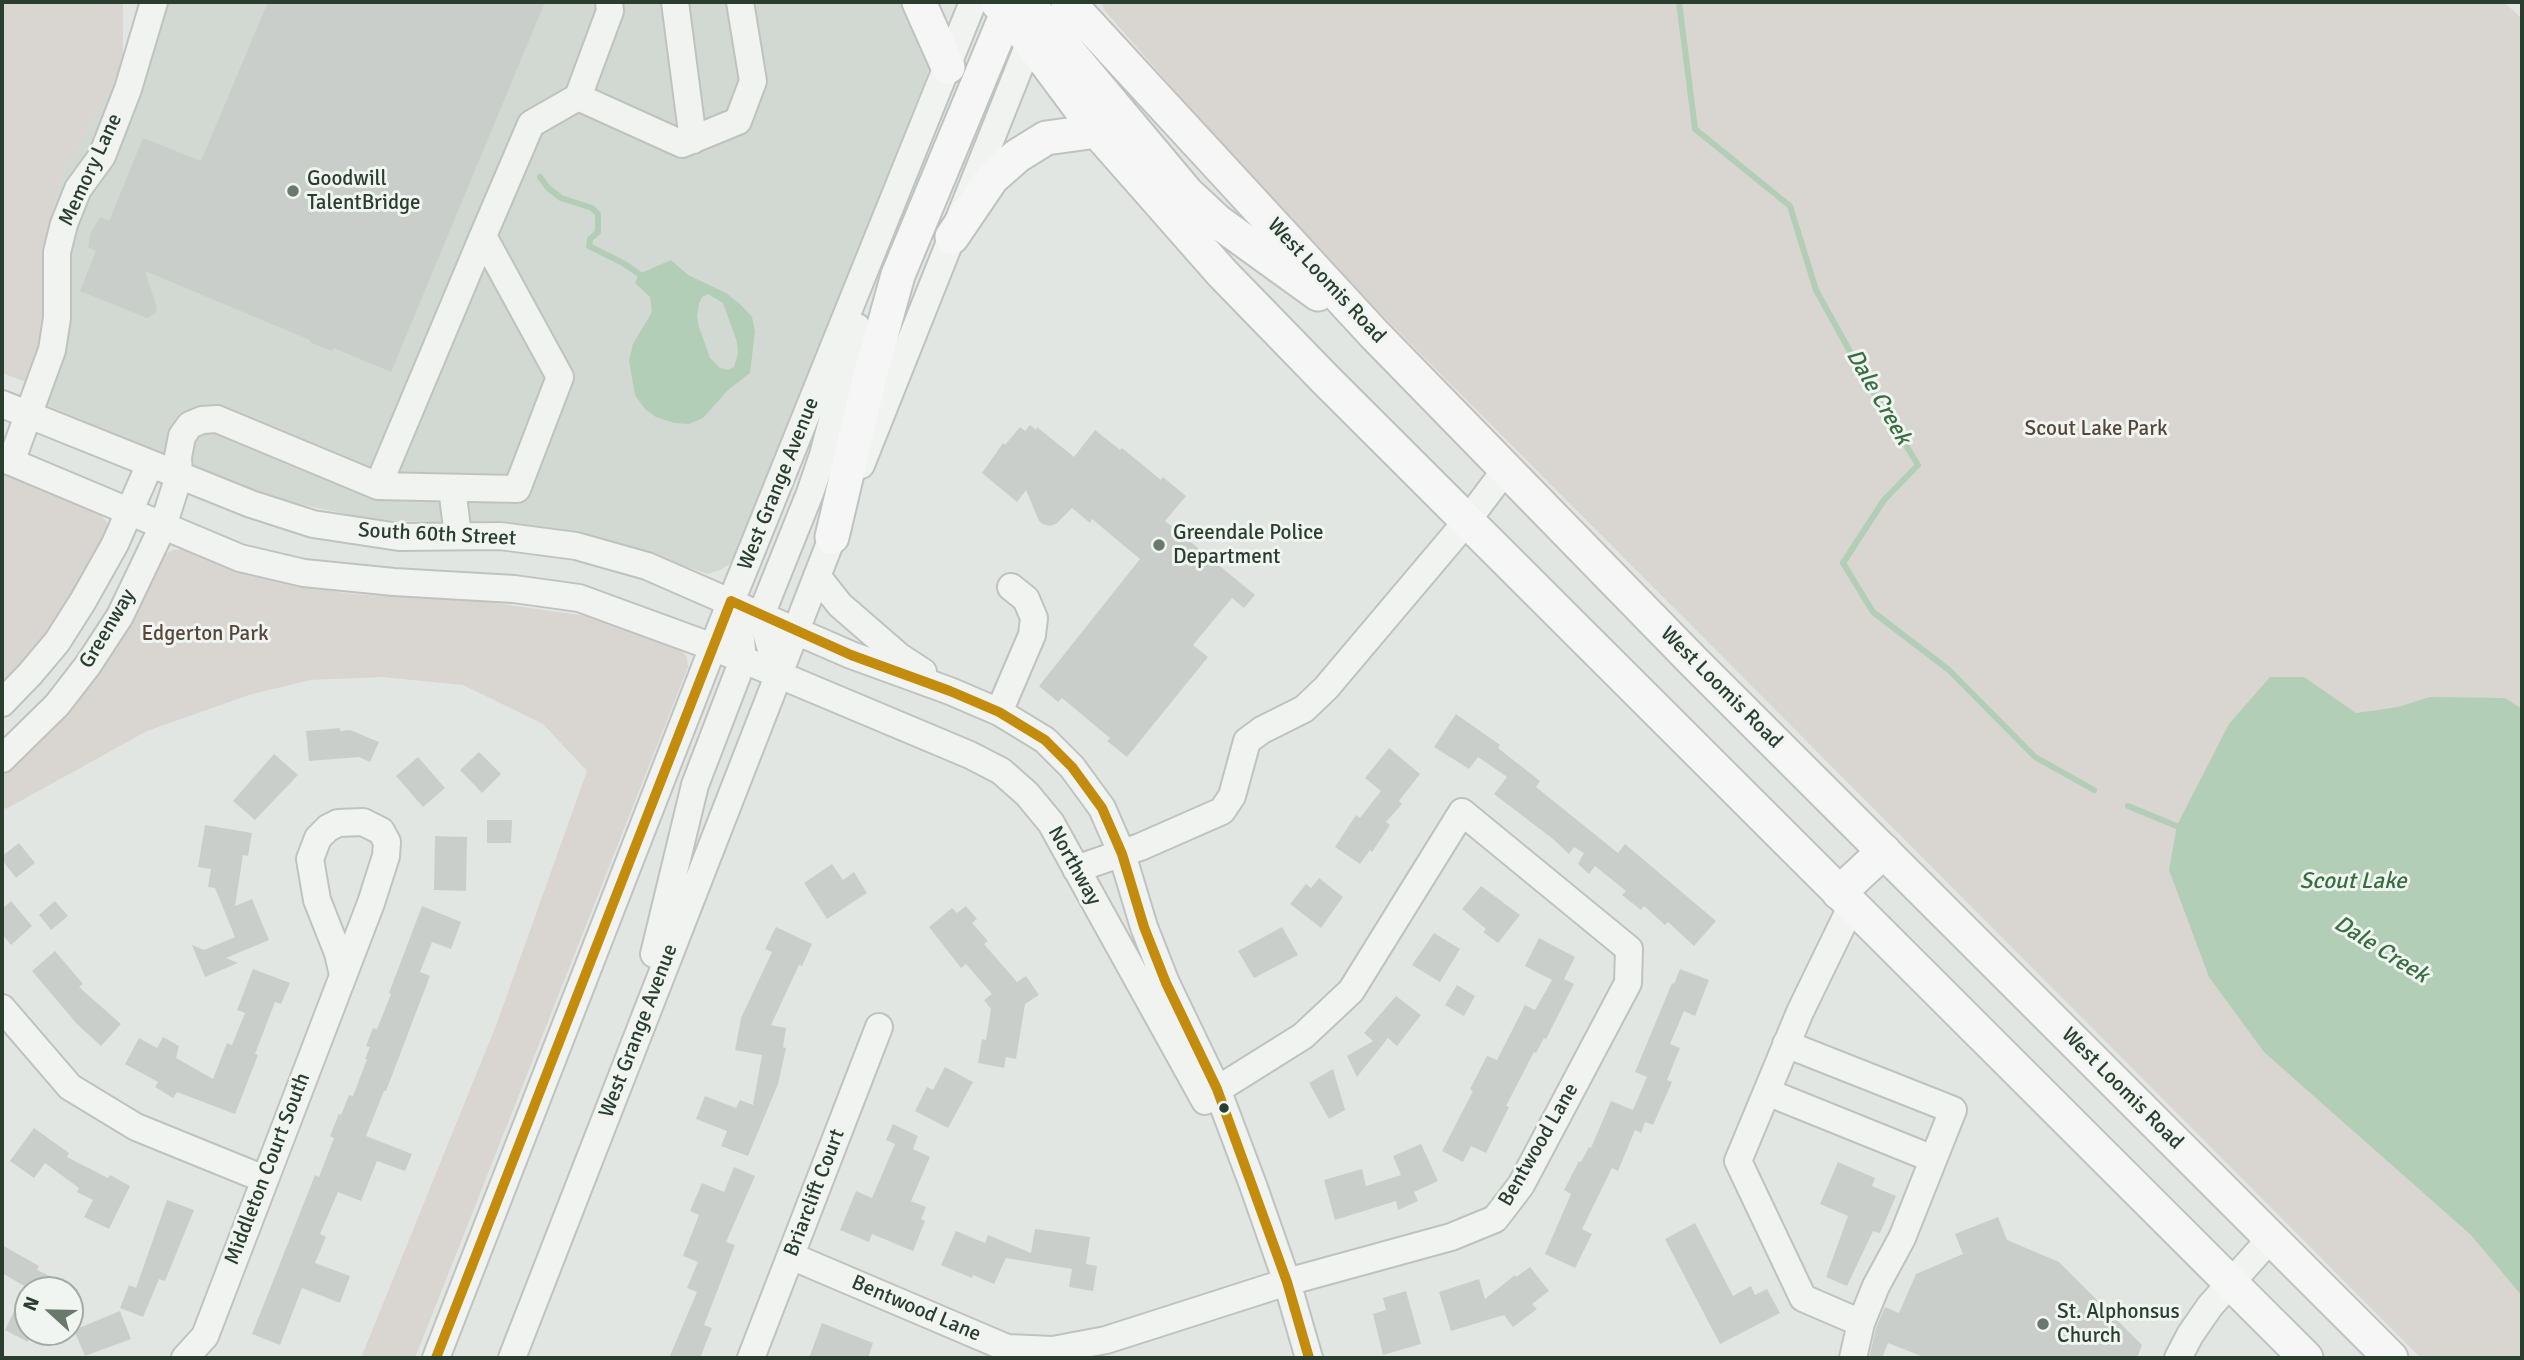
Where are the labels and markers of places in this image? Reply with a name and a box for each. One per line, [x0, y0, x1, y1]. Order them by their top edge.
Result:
place label: Goodwill TalentBridge [307, 166, 421, 216]
marker: Goodwill TalentBridge [285, 183, 301, 199]
place label: Greendale Police Department [1173, 520, 1323, 570]
marker: Greendale Police Department [1151, 537, 1167, 553]
unlabelled marker [1217, 1101, 1231, 1115]
place label: St. Alphonsus Church [2057, 1299, 2180, 1349]
marker: St. Alphonsus Church [2035, 1316, 2051, 1332]

